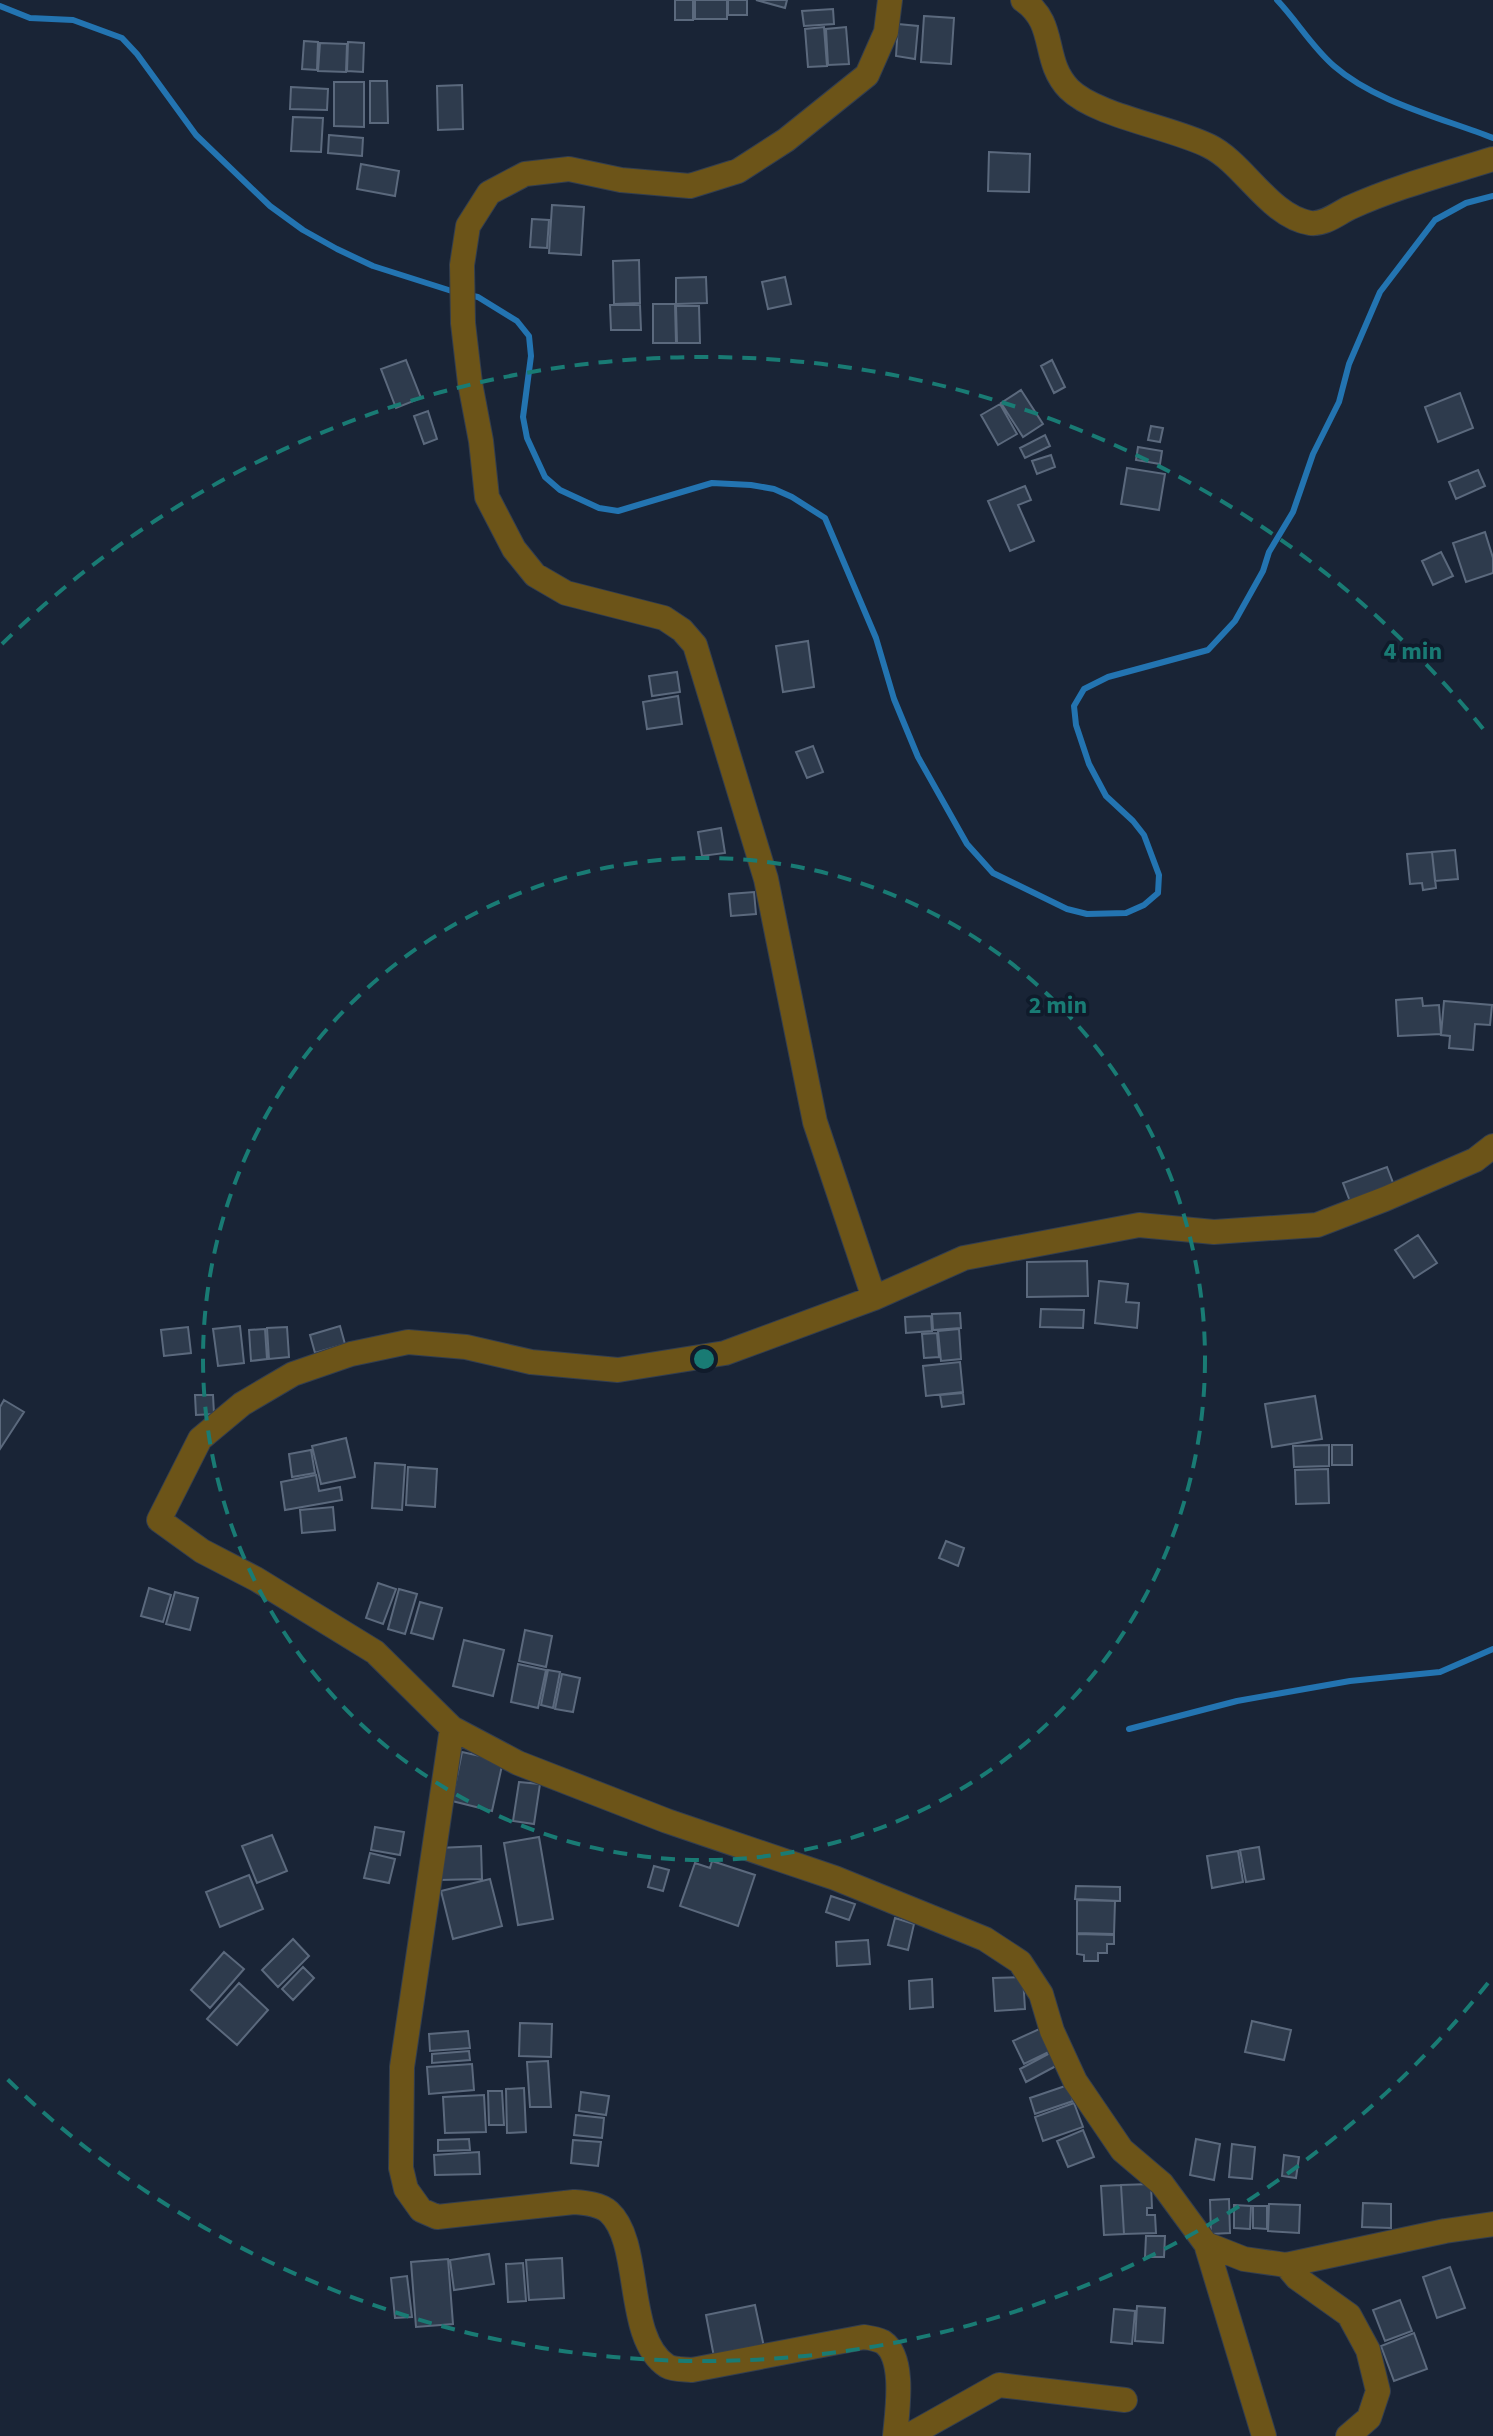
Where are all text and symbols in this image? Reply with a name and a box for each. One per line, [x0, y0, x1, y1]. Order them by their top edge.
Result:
text: 4 min [1384, 634, 1442, 669]
text: 2 min [1029, 988, 1087, 1023]
centre of rings [690, 1345, 718, 1373]

